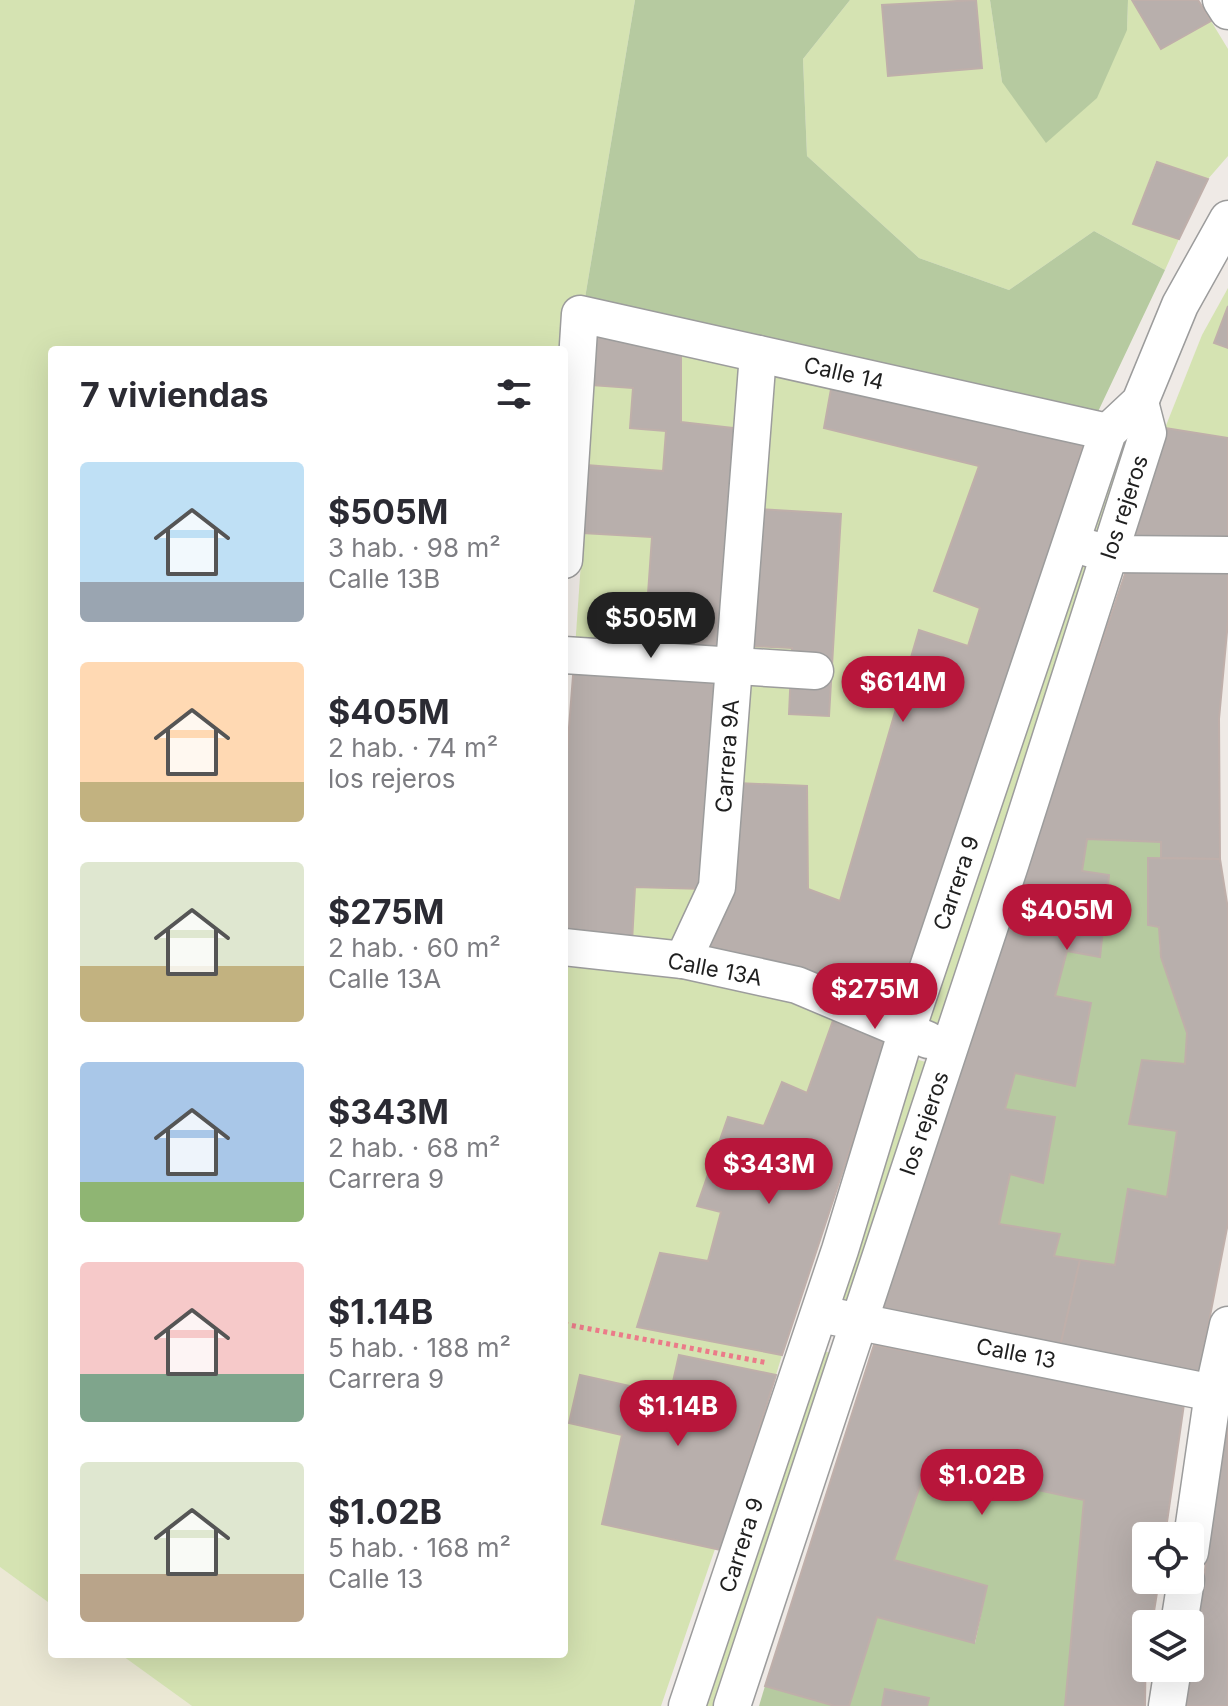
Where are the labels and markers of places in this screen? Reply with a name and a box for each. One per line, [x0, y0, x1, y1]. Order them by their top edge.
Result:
pin: $505M [595, 592, 707, 660]
pin: $614M [847, 656, 959, 724]
pin: $405M [1011, 884, 1123, 952]
pin: $275M [819, 963, 931, 1031]
pin: $343M [713, 1138, 825, 1206]
pin: $1.14B [613, 1380, 743, 1448]
pin: $1.02B [917, 1449, 1047, 1517]

